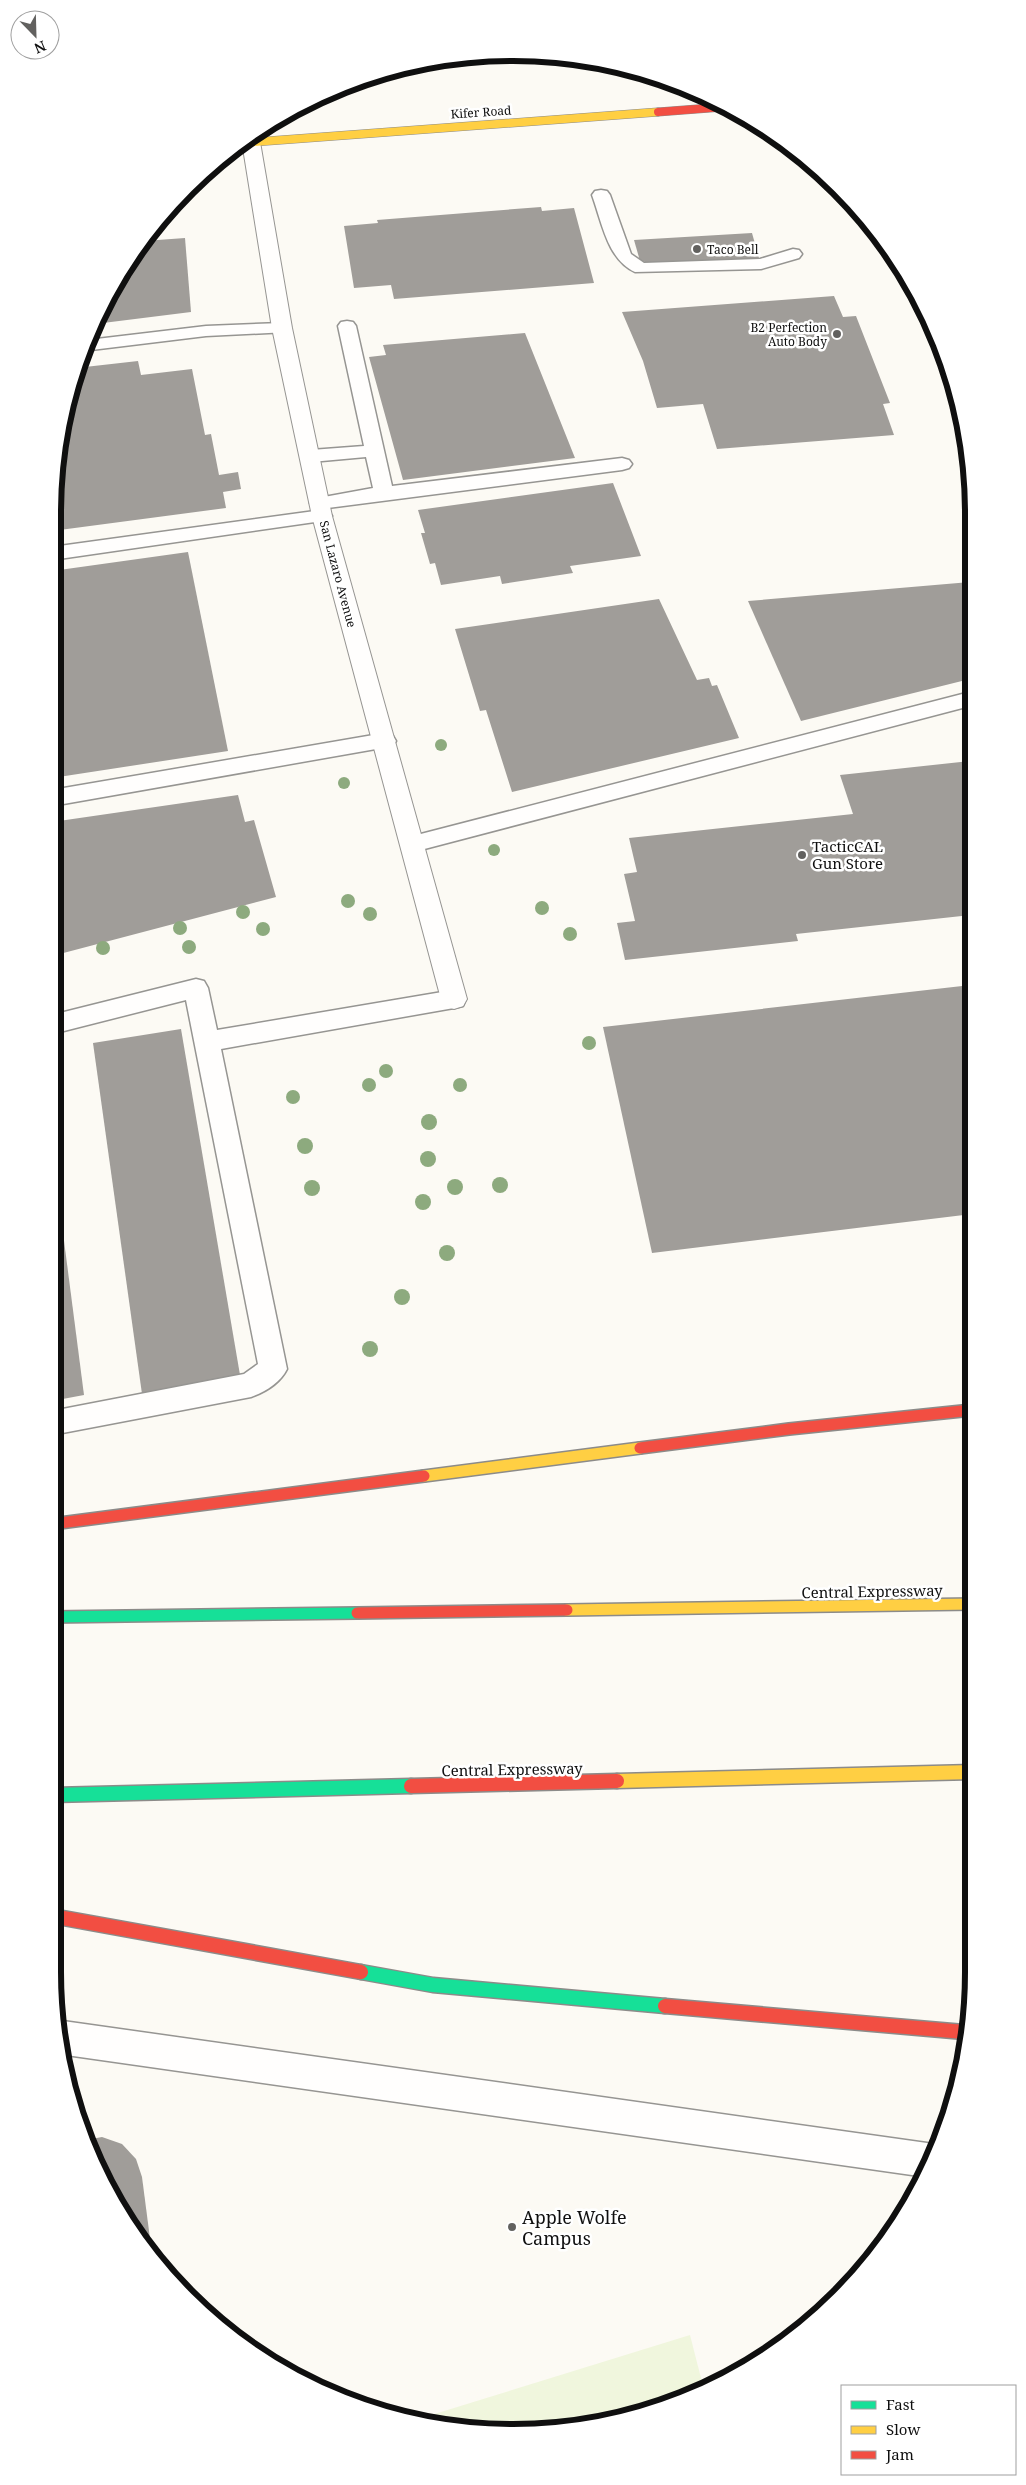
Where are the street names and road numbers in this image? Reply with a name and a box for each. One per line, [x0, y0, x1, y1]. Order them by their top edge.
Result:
street label: Kifer Road [450, 101, 513, 123]
street label: San Lazaro Avenue [316, 519, 360, 629]
street label: Central Expressway [801, 1580, 943, 1602]
street label: Central Expressway [441, 1758, 583, 1780]

